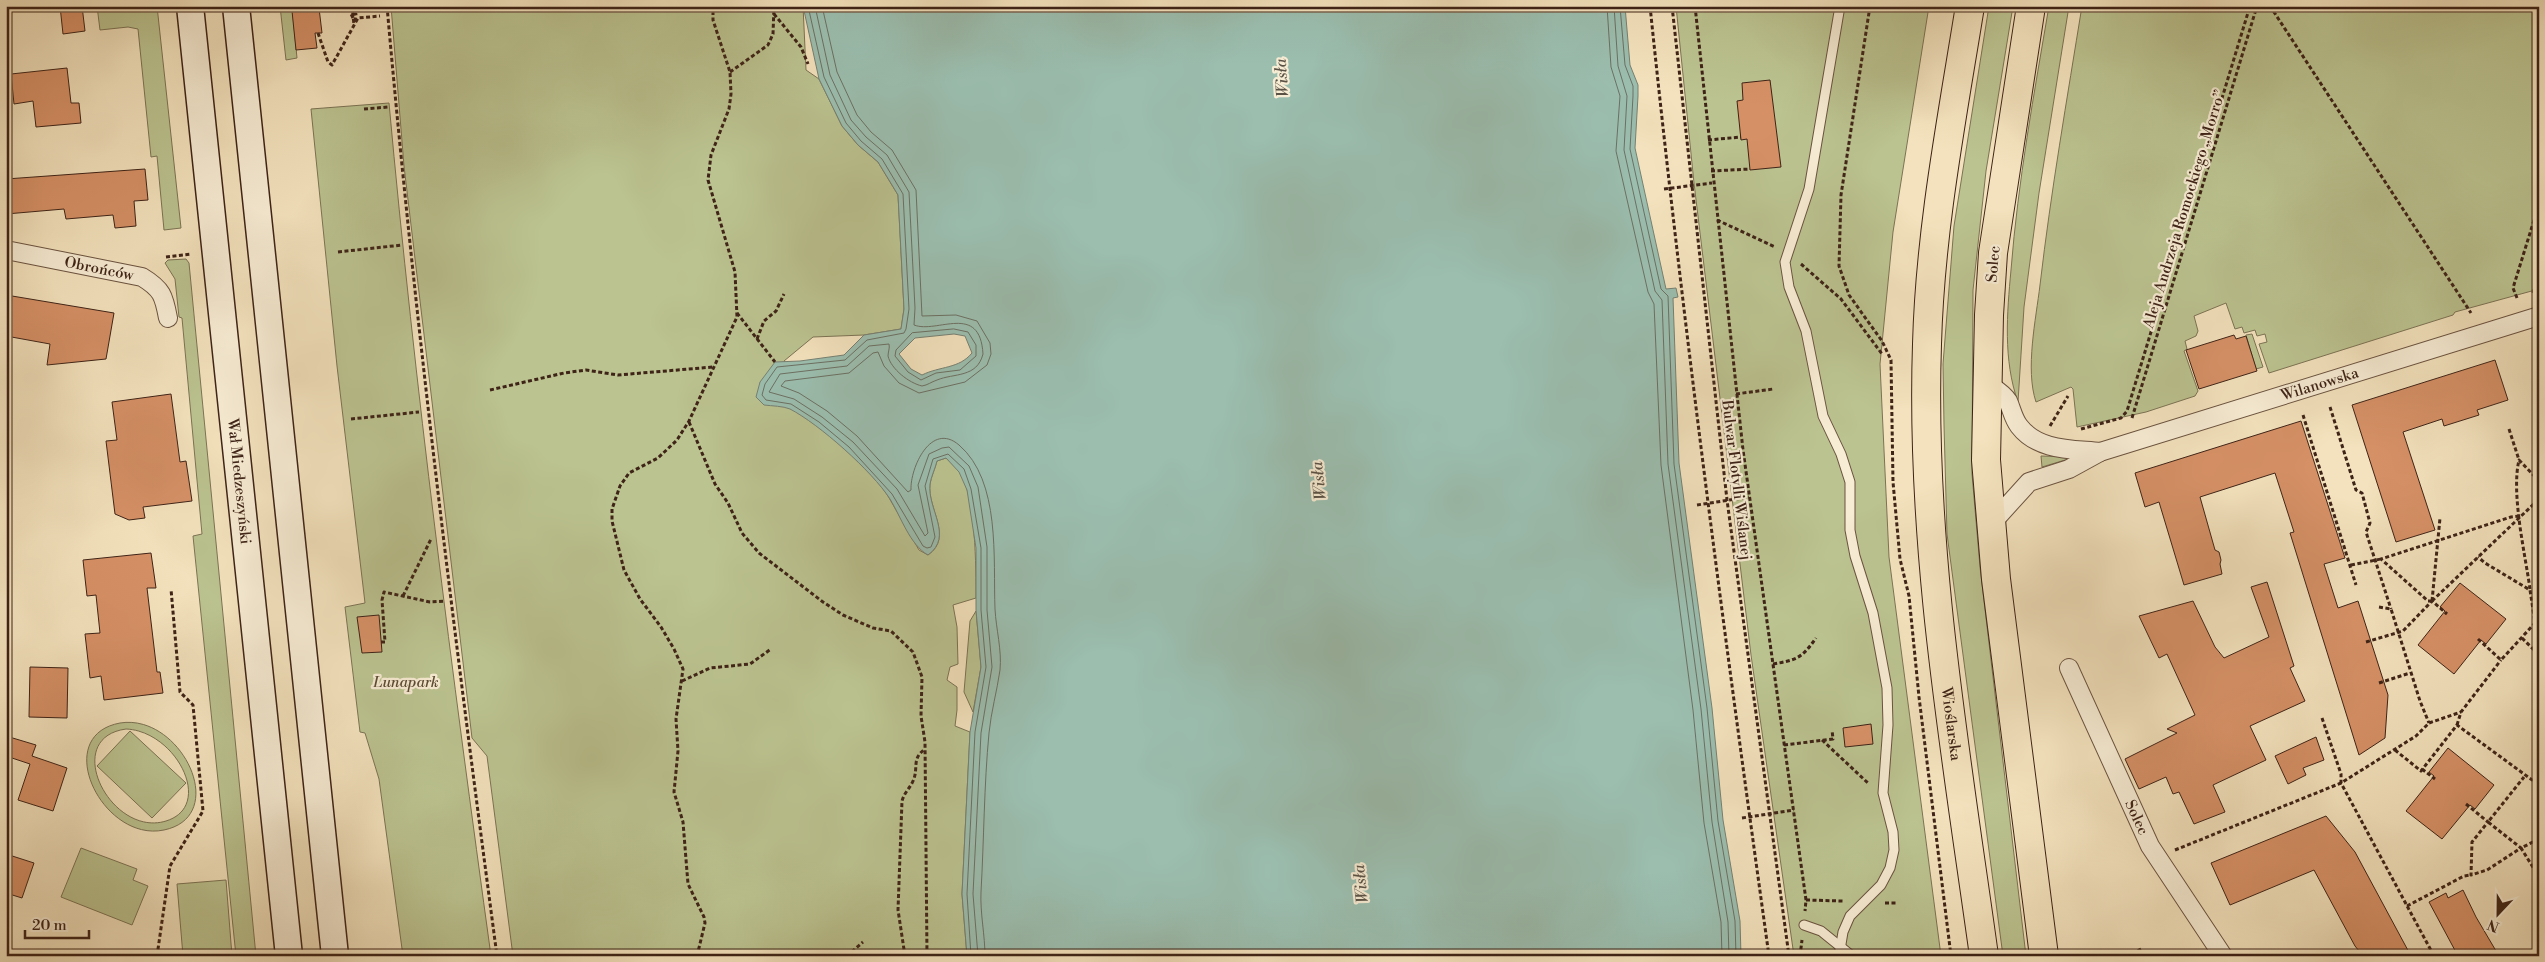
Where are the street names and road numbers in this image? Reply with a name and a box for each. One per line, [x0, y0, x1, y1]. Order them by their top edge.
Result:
street label: Aleja Andrzeja Romockiego „Morro” [2139, 88, 2230, 332]
street label: Solec [1982, 245, 2005, 283]
street label: Obrońców [63, 253, 136, 285]
street label: Wilanowska [2278, 363, 2361, 406]
street label: Bulwar Flotylli Wiślanej [1717, 398, 1756, 561]
street label: Wał Miedzeszyński [223, 417, 255, 545]
street label: Wioślarska [1937, 685, 1965, 762]
street label: Solec [2120, 797, 2153, 838]

